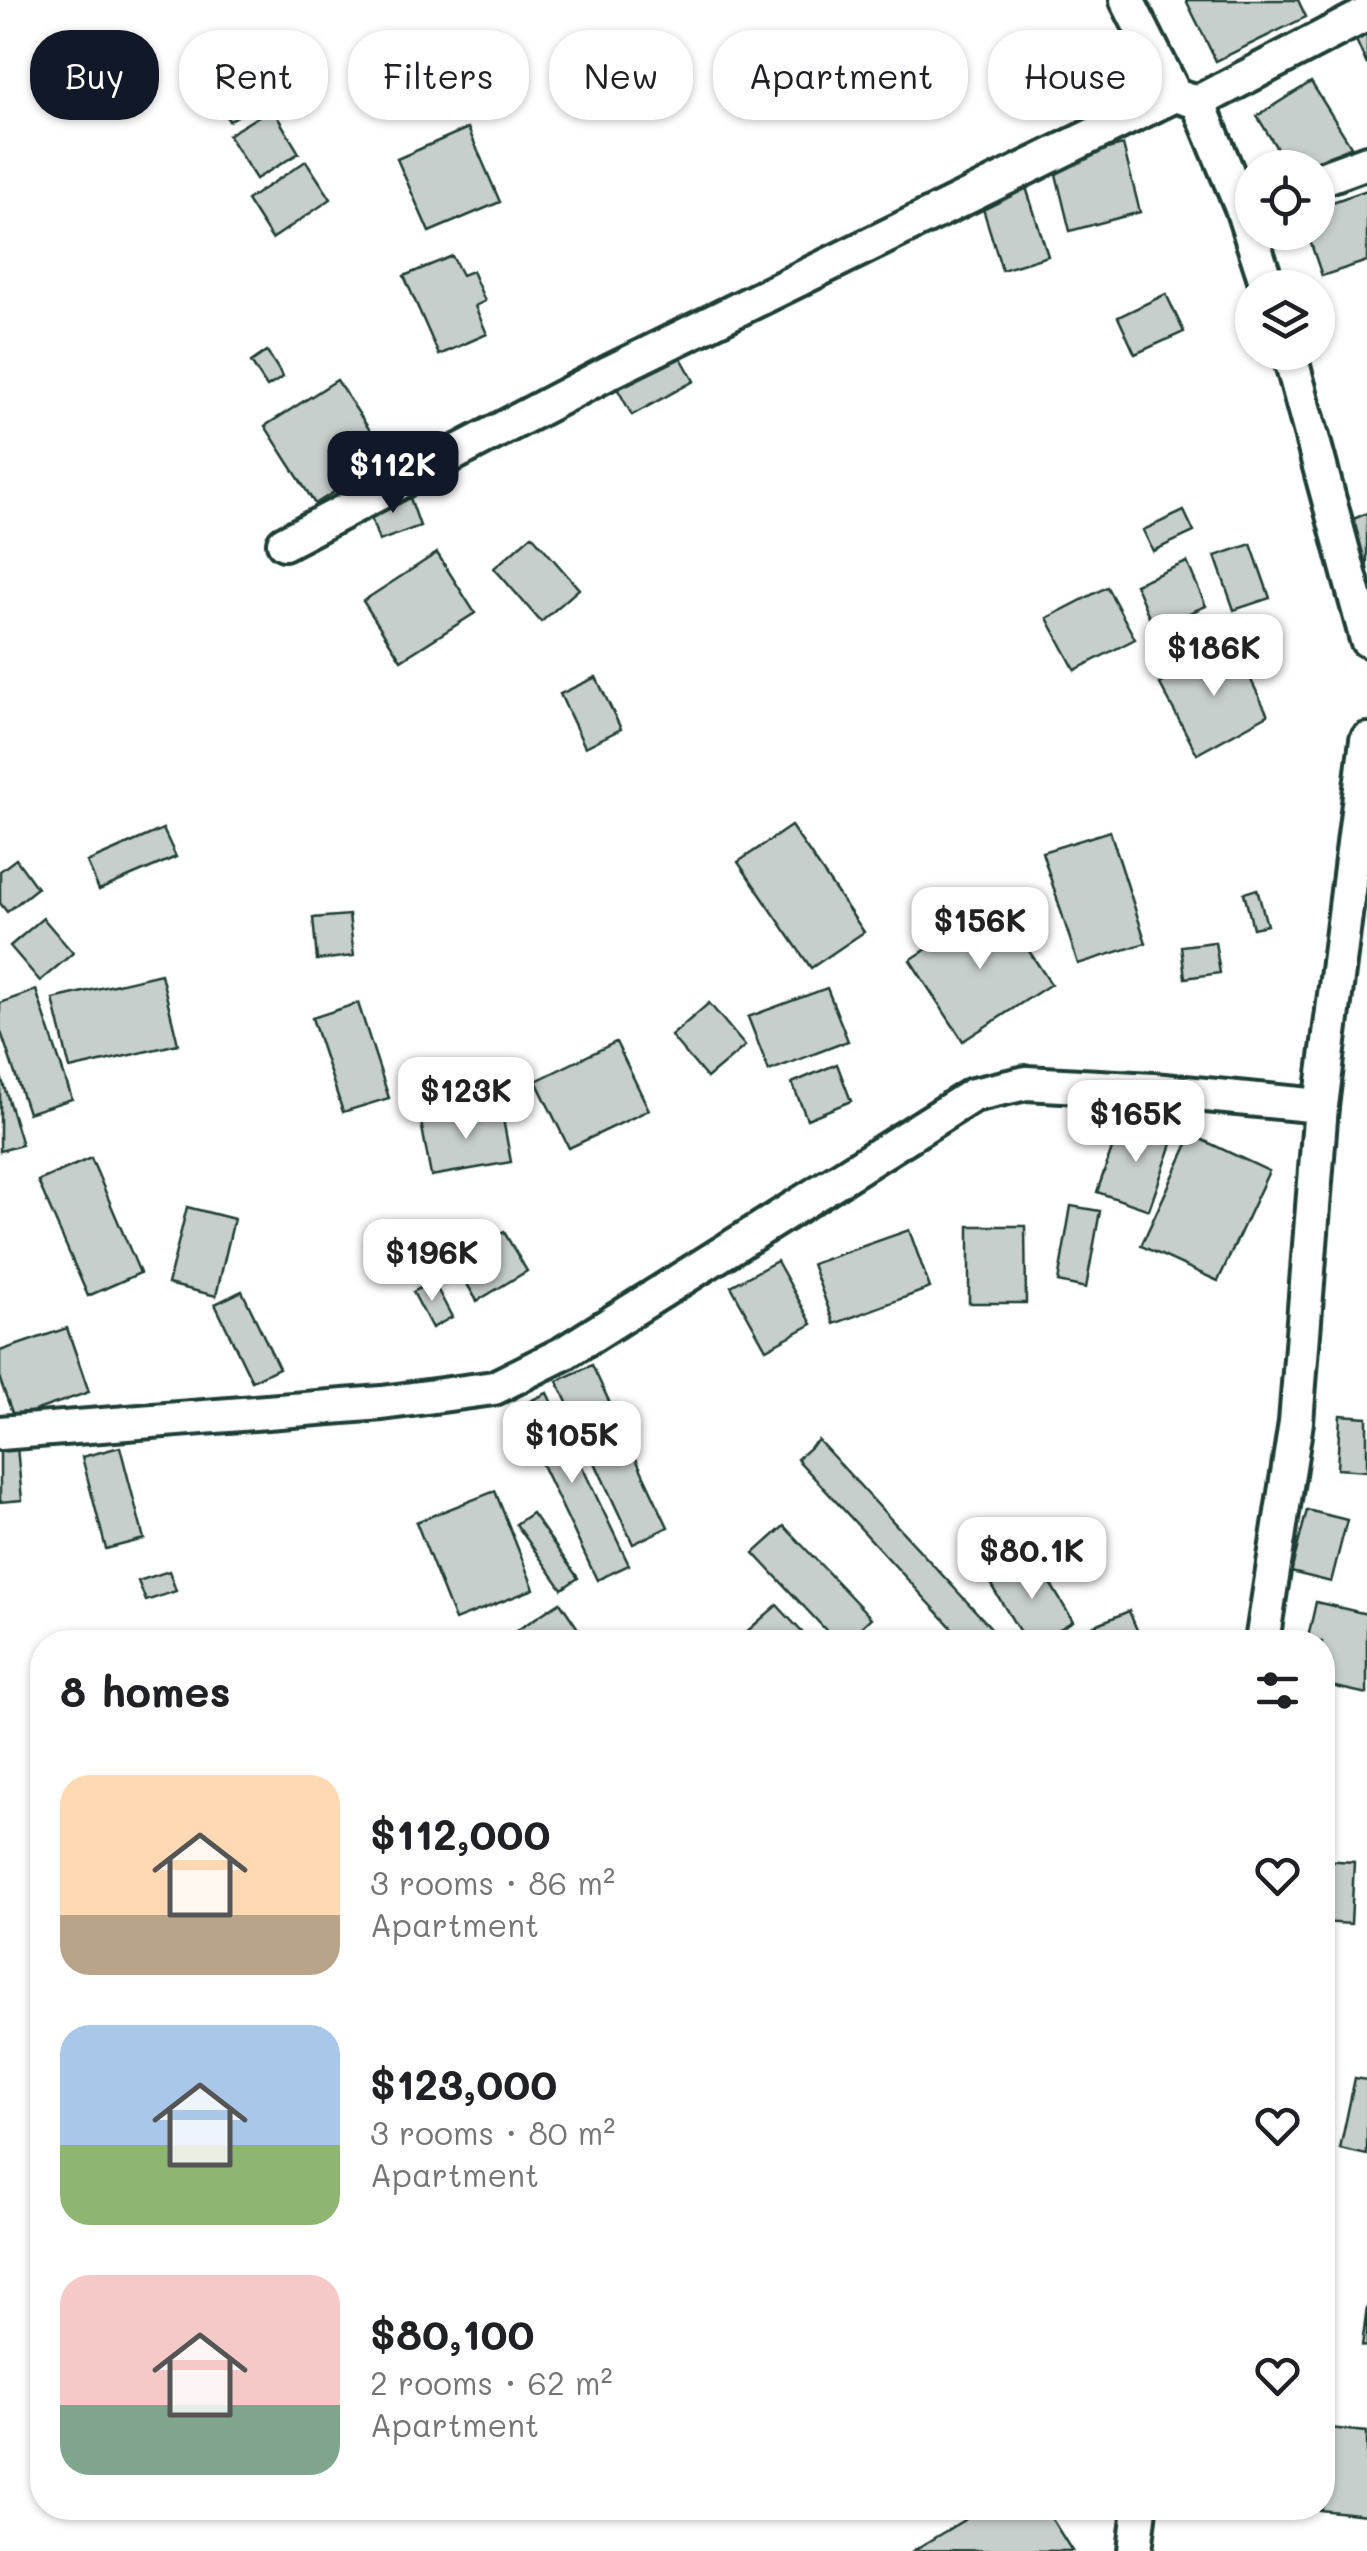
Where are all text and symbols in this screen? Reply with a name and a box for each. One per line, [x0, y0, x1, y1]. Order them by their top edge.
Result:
chip: Buy [30, 30, 159, 120]
chip: Rent [179, 30, 328, 120]
chip: Filters [348, 30, 529, 120]
chip: New [549, 30, 693, 120]
chip: Apartment [713, 30, 968, 120]
chip: House [988, 30, 1162, 120]
map controls [1235, 150, 1335, 370]
button: locate [1235, 150, 1335, 250]
button: layers [1235, 270, 1335, 370]
pin: $112K [323, 431, 463, 516]
text: $112K [349, 442, 437, 484]
pin: $186K [1144, 614, 1284, 699]
text: $186K [1167, 625, 1261, 667]
pin: $156K [910, 887, 1050, 972]
text: $156K [933, 898, 1027, 940]
pin: $123K [396, 1057, 536, 1142]
text: $123K [420, 1068, 512, 1110]
pin: $165K [1066, 1080, 1206, 1165]
text: $165K [1089, 1091, 1183, 1133]
pin: $196K [362, 1219, 502, 1304]
text: $196K [385, 1230, 479, 1272]
pin: $105K [502, 1401, 642, 1486]
text: $105K [525, 1412, 619, 1454]
pin: $80.1K [951, 1517, 1113, 1602]
text: $80.1K [979, 1528, 1085, 1570]
text: 8 homes [60, 1663, 231, 1718]
icon: filters [1250, 1663, 1305, 1718]
text: $112,000 [370, 1806, 551, 1861]
icon: home [140, 1815, 260, 1935]
icon: heart [1250, 1848, 1305, 1903]
text: 3 rooms · 86 m² [370, 1861, 615, 1903]
text: Apartment [370, 1903, 539, 1945]
text: $123,000 [370, 2056, 557, 2111]
icon: home [140, 2065, 260, 2185]
icon: heart [1250, 2098, 1305, 2153]
text: 3 rooms · 80 m² [370, 2111, 615, 2153]
text: Apartment [370, 2153, 539, 2195]
text: $80,100 [370, 2306, 535, 2361]
icon: home [140, 2315, 260, 2435]
icon: heart [1250, 2348, 1305, 2403]
text: 2 rooms · 62 m² [370, 2361, 613, 2403]
text: Apartment [370, 2403, 539, 2445]

